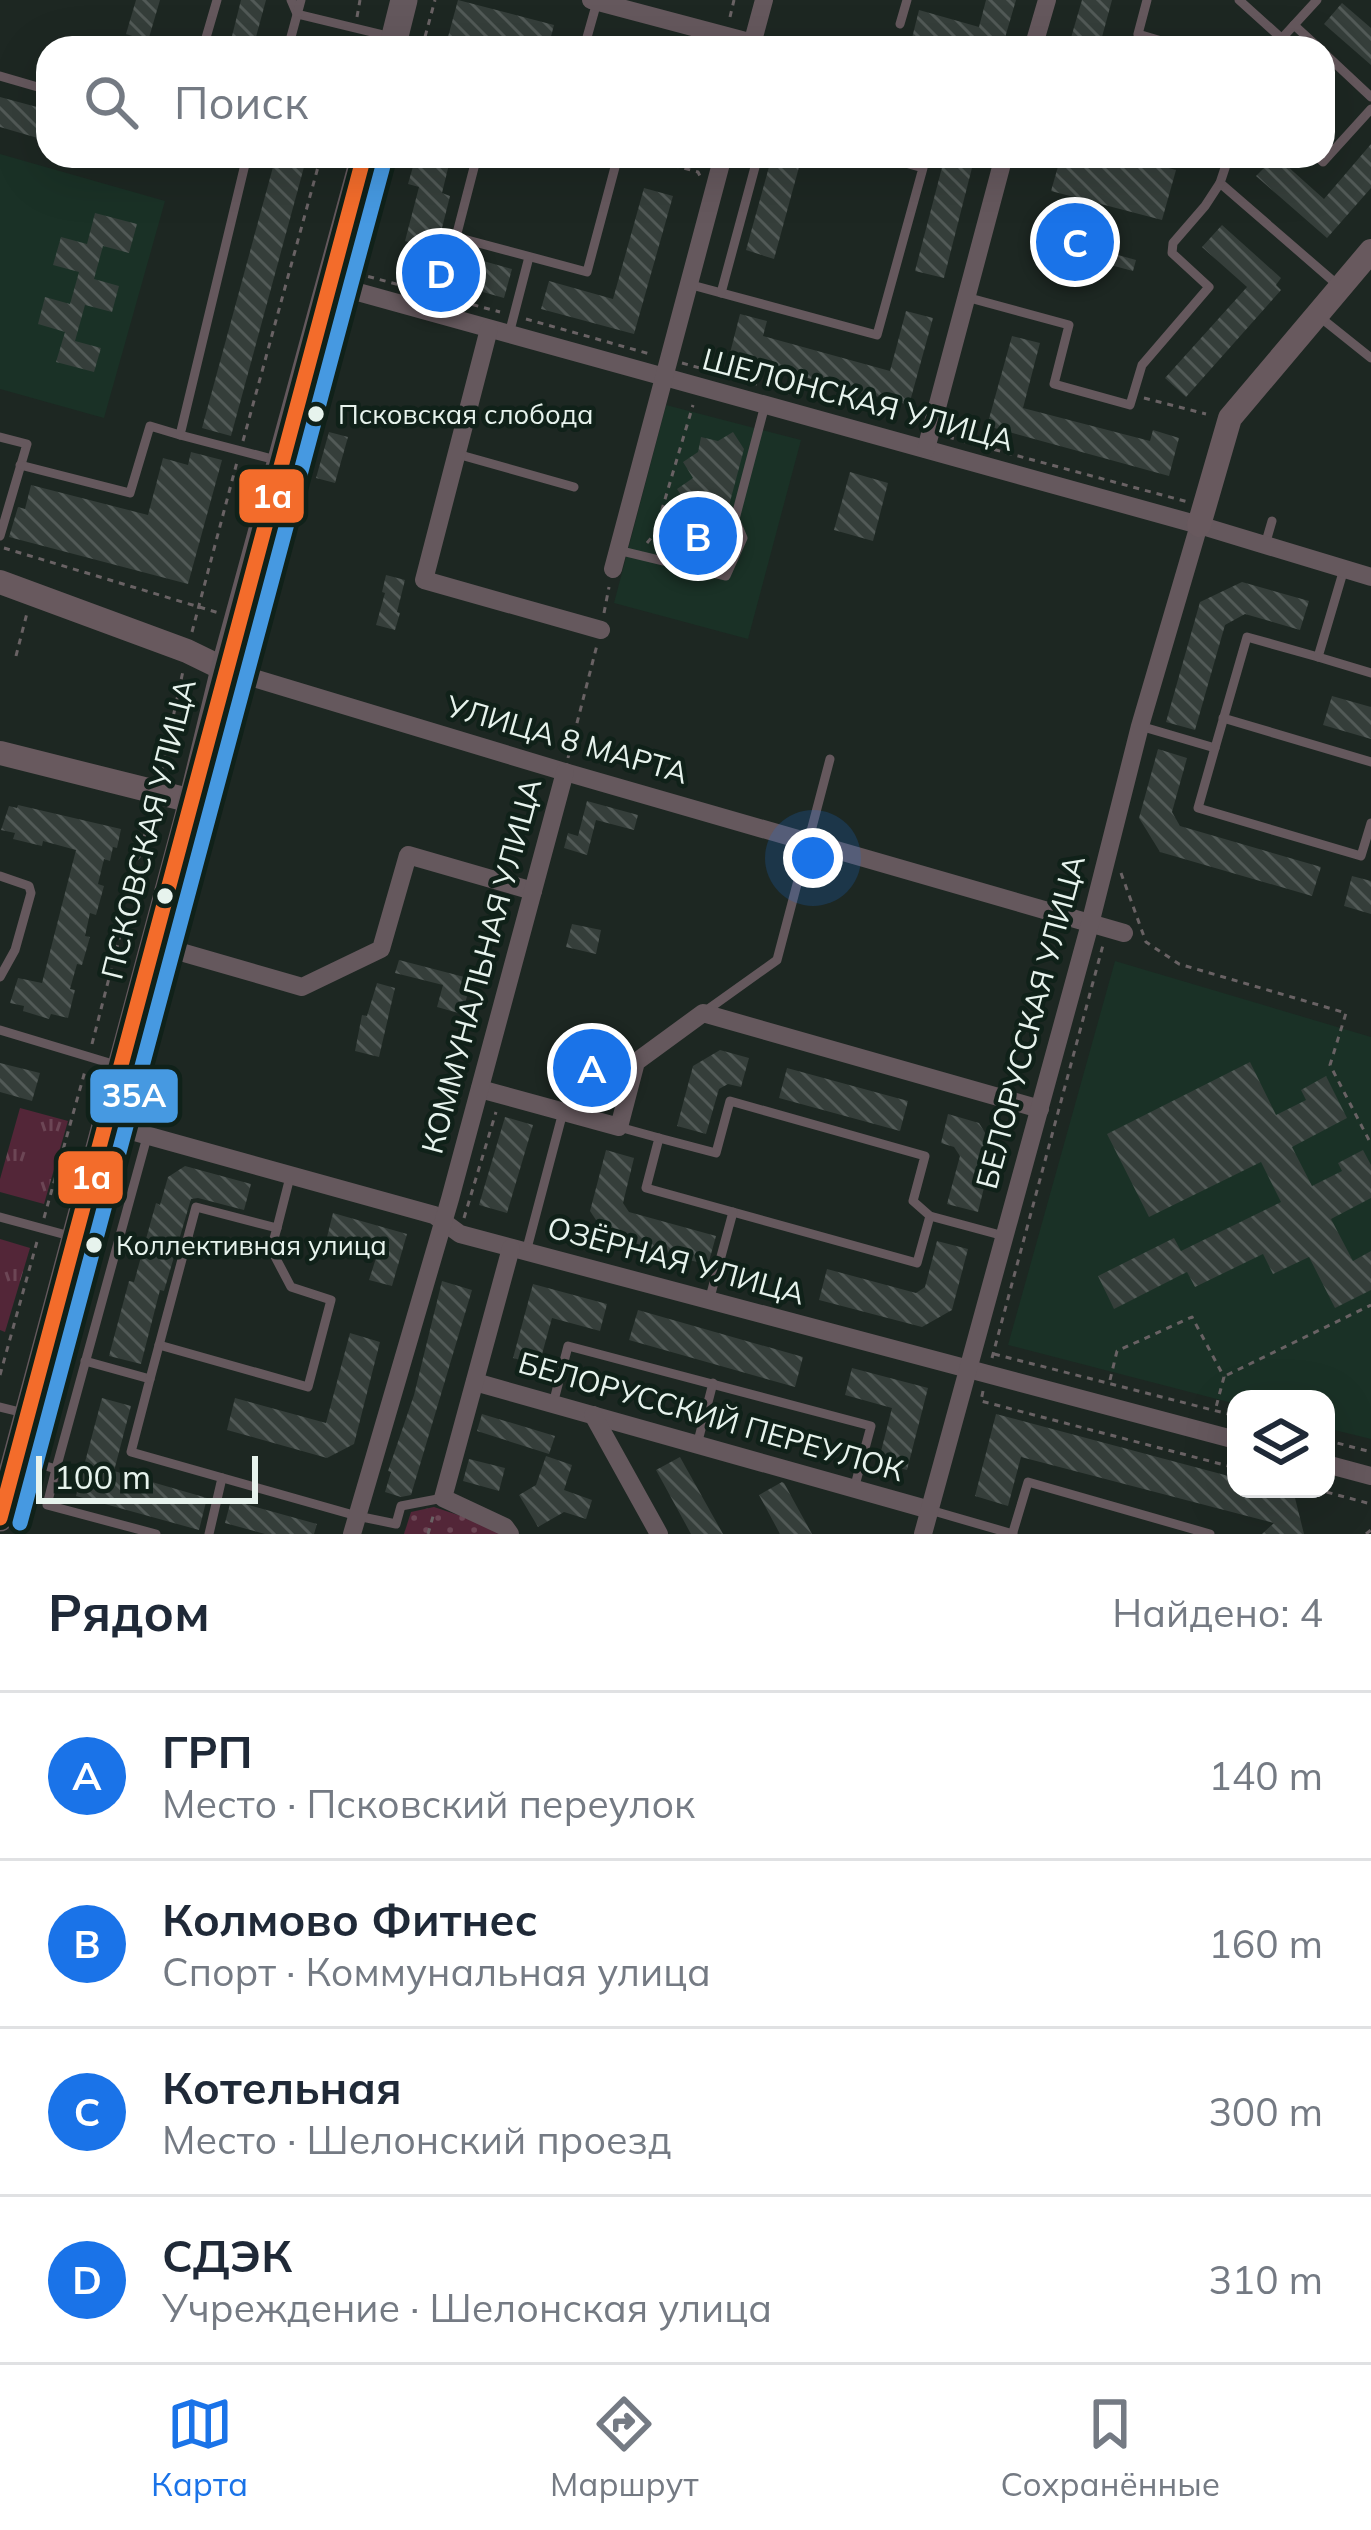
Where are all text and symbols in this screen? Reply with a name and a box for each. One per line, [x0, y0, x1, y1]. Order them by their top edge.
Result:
search box [36, 36, 1335, 168]
icon: search [78, 69, 144, 135]
text: Поиск [174, 74, 308, 130]
pin: C [1036, 197, 1114, 287]
pin: D [402, 228, 480, 318]
street label: ШЕЛОНСКАЯ УЛИЦА [698, 339, 1018, 459]
place label: Псковская слобода [338, 397, 594, 431]
marker: Псковская слобода [305, 403, 327, 425]
line badge: 1a [237, 467, 306, 525]
text: 1a [252, 475, 292, 516]
pin: B [659, 491, 737, 581]
street label: ПСКОВСКАЯ УЛИЦА [92, 675, 204, 983]
street label: УЛИЦА 8 МАРТА [441, 686, 692, 792]
street label: КОММУНАЛЬНАЯ УЛИЦА [413, 774, 549, 1158]
your location [783, 828, 843, 888]
street label: БЕЛОРУССКАЯ УЛИЦА [967, 851, 1093, 1193]
unlabelled marker [154, 885, 176, 907]
pin: A [553, 1023, 631, 1113]
line badge: 35А [88, 1067, 180, 1125]
text: 35А [102, 1074, 166, 1115]
line badge: 1a [56, 1149, 125, 1206]
text: 1a [71, 1156, 111, 1197]
street label: ОЗЁРНАЯ УЛИЦА [543, 1207, 809, 1313]
place label: Коллективная улица [116, 1228, 387, 1262]
marker: Коллективная улица [83, 1234, 105, 1256]
street label: БЕЛОРУССКИЙ ПЕРЕУЛОК [514, 1343, 909, 1489]
map controls [1227, 1390, 1335, 1498]
button: layers [1227, 1390, 1335, 1498]
scale bar [36, 1450, 258, 1503]
text: 100 m [54, 1456, 151, 1497]
text: Рядом [48, 1580, 210, 1644]
text: Найдено: 4 [1112, 1588, 1323, 1637]
text: ГРП [162, 1723, 252, 1779]
text: A [72, 1751, 102, 1800]
text: 140 m [1208, 1751, 1323, 1800]
text: Место · Псковский переулок [162, 1779, 695, 1828]
text: Колмово Фитнес [162, 1891, 538, 1947]
text: B [74, 1919, 100, 1968]
text: 160 m [1208, 1919, 1323, 1968]
text: Спорт · Коммунальная улица [162, 1947, 711, 1996]
text: Котельная [162, 2059, 402, 2115]
text: C [74, 2087, 100, 2136]
text: 300 m [1208, 2087, 1323, 2136]
text: Место · Шелонский проезд [162, 2115, 672, 2164]
text: СДЭК [162, 2227, 292, 2283]
text: D [72, 2255, 102, 2304]
text: 310 m [1208, 2255, 1323, 2304]
text: Учреждение · Шелонская улица [162, 2283, 772, 2332]
tab: Карта [151, 2391, 248, 2504]
tab: Маршрут [550, 2391, 698, 2504]
tab: Сохранённые [1000, 2391, 1220, 2504]

